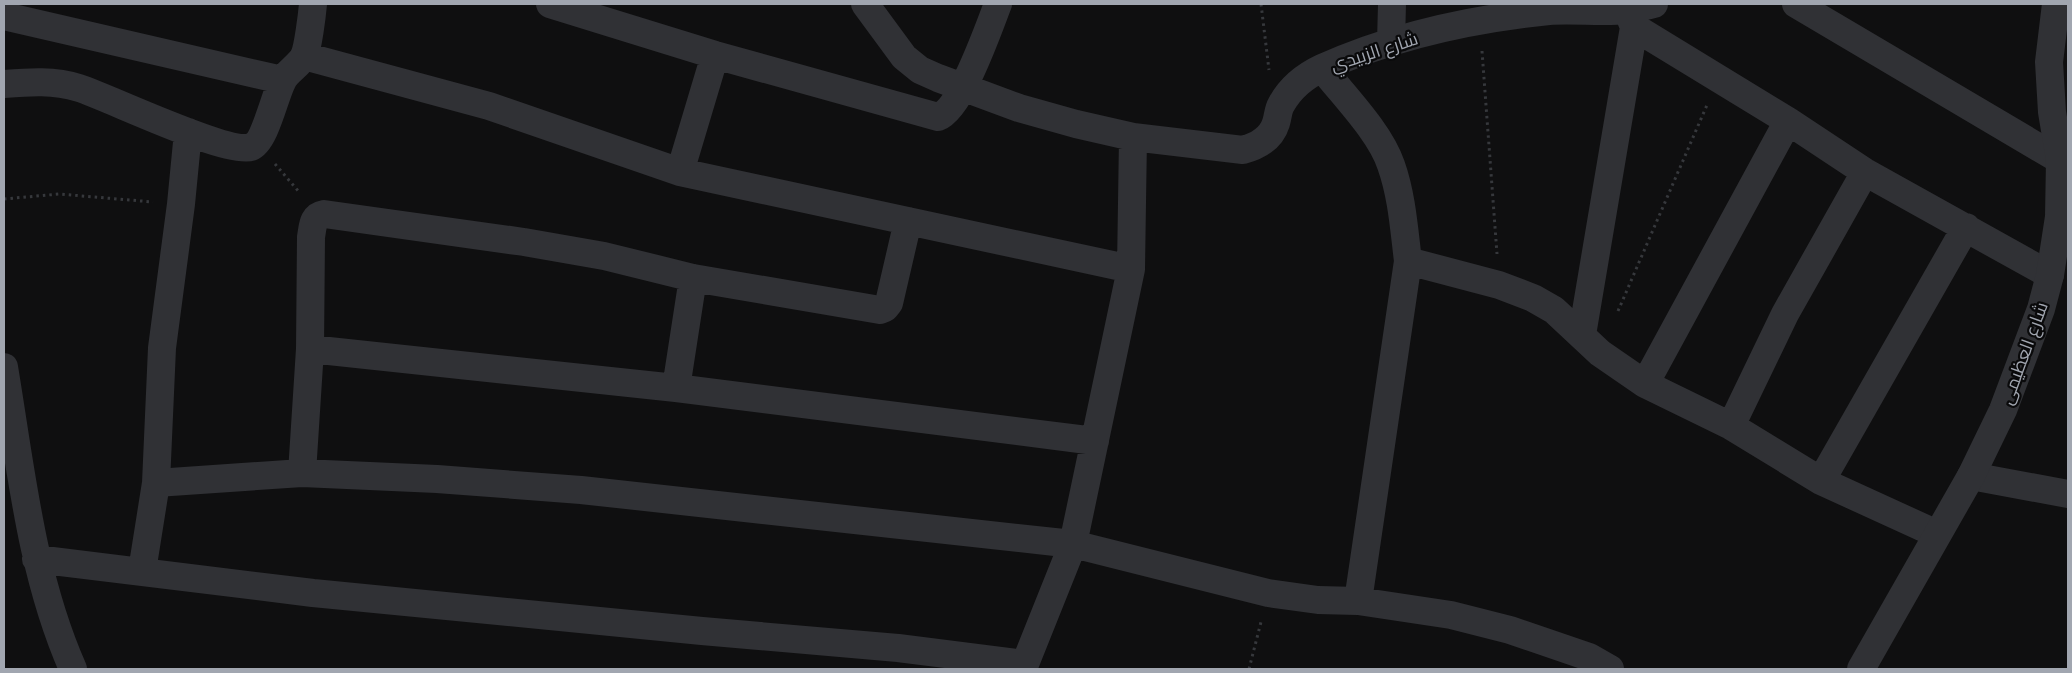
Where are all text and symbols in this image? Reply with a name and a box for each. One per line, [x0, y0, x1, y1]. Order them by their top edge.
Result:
street label: شارع الزبيدي [1328, 27, 1422, 79]
street label: شارع العظيمى [1994, 299, 2054, 408]

